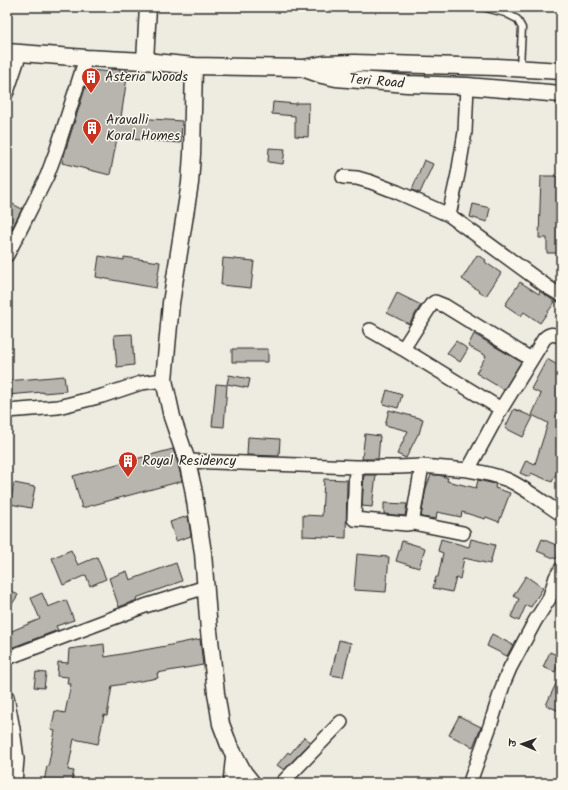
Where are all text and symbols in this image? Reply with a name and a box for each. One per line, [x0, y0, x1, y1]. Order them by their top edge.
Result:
building icon: Asteria Woods [80, 66, 102, 94]
place label: Asteria Woods [105, 66, 188, 88]
street label: Teri Road [348, 68, 406, 95]
place label: Aravalli Koral Homes [106, 109, 180, 147]
building icon: Aravalli Koral Homes [81, 117, 103, 145]
building icon: Royal Residency [117, 450, 139, 478]
place label: Royal Residency [142, 450, 236, 472]
north arrow [502, 724, 542, 764]
text: उ [504, 738, 522, 747]

